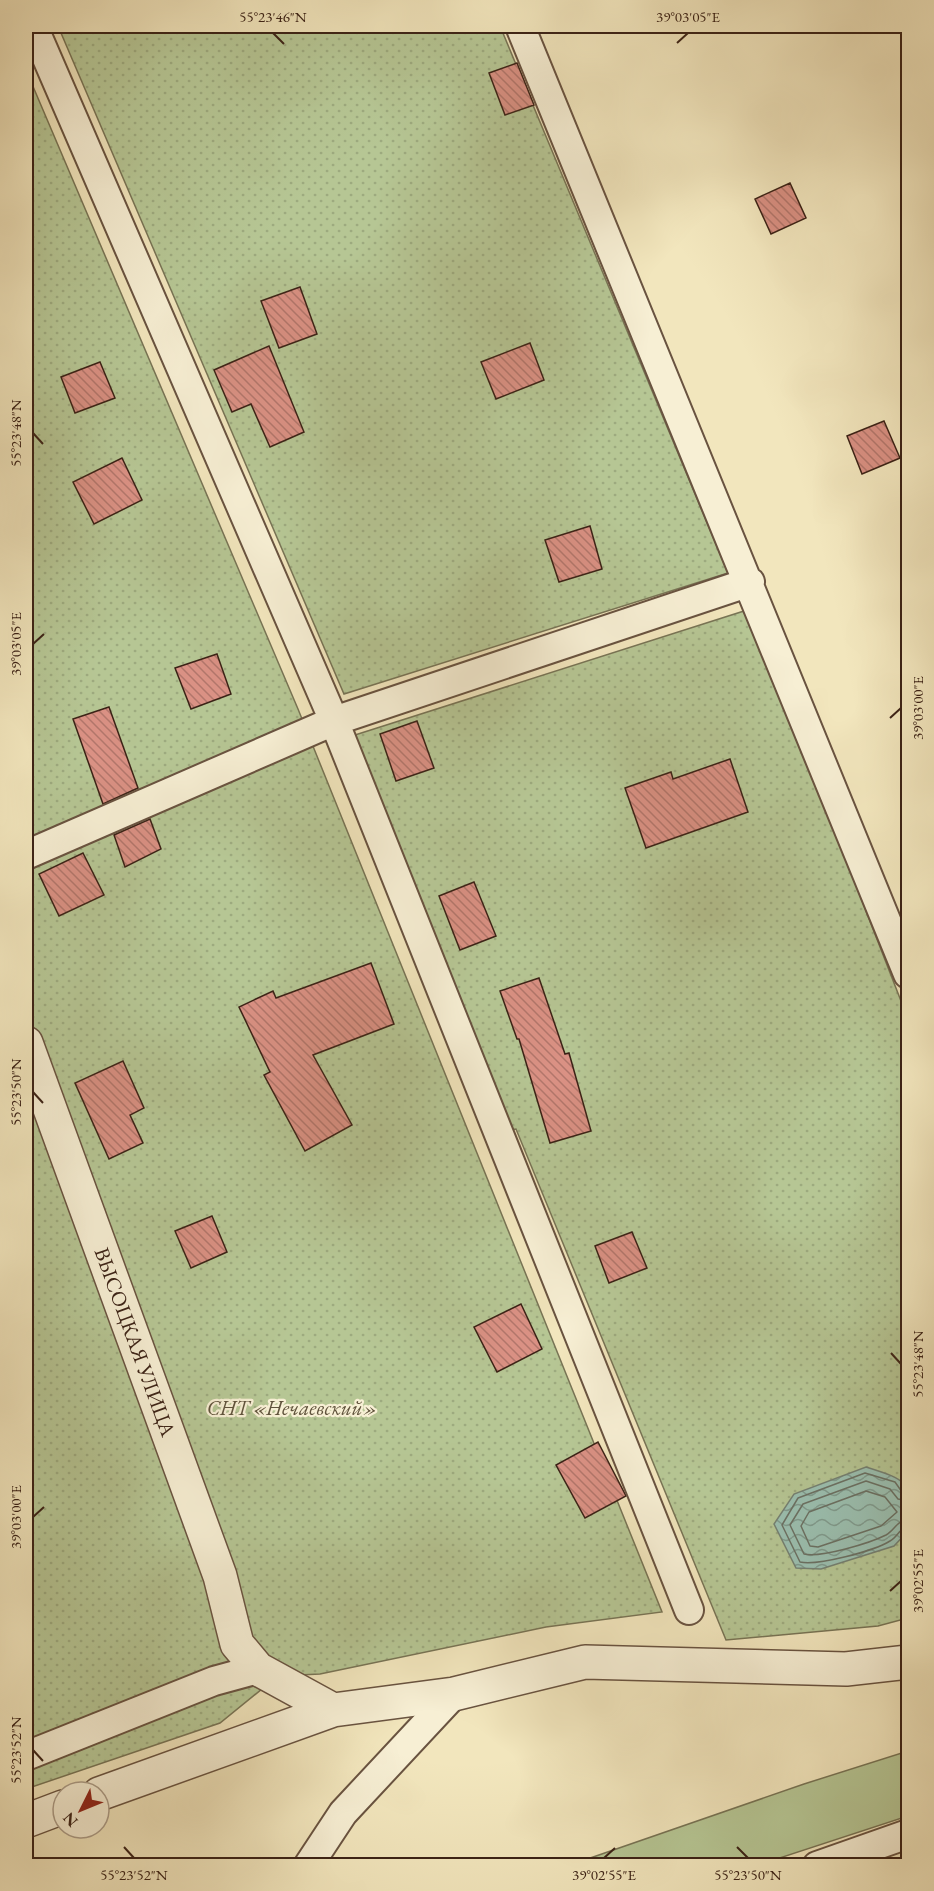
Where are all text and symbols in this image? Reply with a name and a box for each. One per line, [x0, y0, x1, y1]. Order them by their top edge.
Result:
text: 55°23'46"N [239, 7, 307, 26]
text: 39°03'05"E [656, 7, 721, 26]
text: 55°23'48"N [6, 399, 25, 467]
text: 39°03'05"E [6, 611, 25, 676]
text: 39°03'00"E [908, 675, 927, 740]
text: 55°23'50"N [6, 1058, 25, 1126]
street label: ВЫСОЦКАЯ УЛИЦА [89, 1244, 182, 1440]
text: 55°23'48"N [908, 1330, 927, 1398]
park label: СНТ «Нечаевский» [207, 1394, 377, 1421]
text: 39°03'00"E [6, 1484, 25, 1549]
text: 39°02'55"E [908, 1548, 927, 1613]
text: 55°23'52"N [6, 1716, 25, 1784]
north arrow [51, 1780, 111, 1840]
text: N [58, 1808, 82, 1832]
text: 55°23'52"N [100, 1865, 168, 1884]
text: 39°02'55"E [572, 1865, 637, 1884]
text: 55°23'50"N [714, 1865, 782, 1884]

